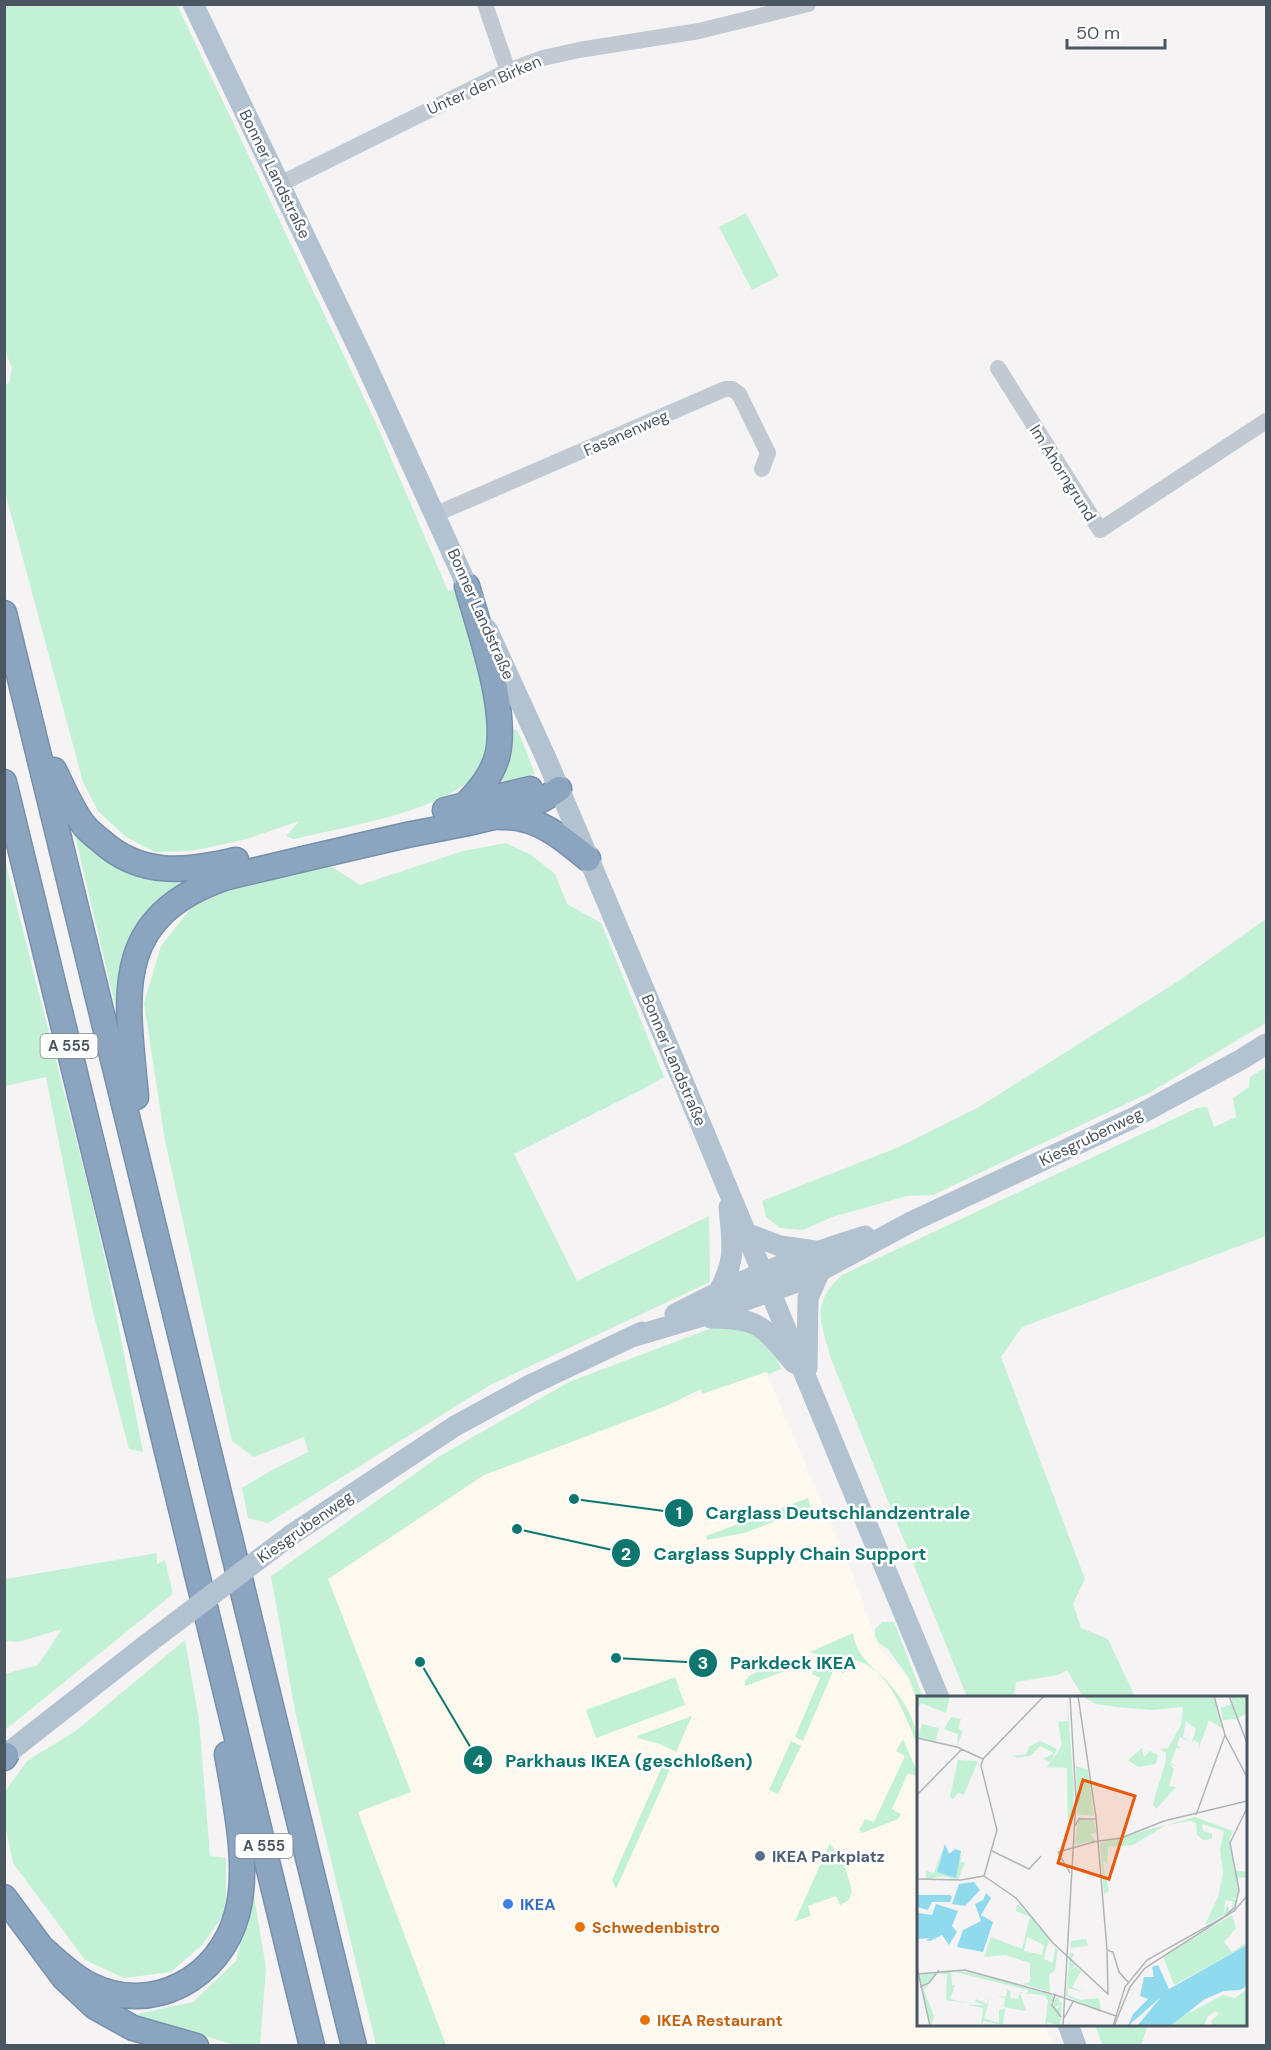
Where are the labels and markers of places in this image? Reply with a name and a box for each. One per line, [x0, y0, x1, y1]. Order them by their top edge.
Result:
callout: Carglass Deutschlandzentrale [664, 1495, 983, 1531]
callout: Carglass Supply Chain Support [611, 1535, 938, 1571]
callout: Parkdeck IKEA [688, 1645, 868, 1681]
callout: Parkhaus IKEA (geschloßen) [463, 1742, 765, 1778]
place label: IKEA Parkplatz [772, 1846, 885, 1867]
marker: IKEA Parkplatz [753, 1849, 767, 1863]
place label: IKEA [520, 1894, 555, 1915]
marker: IKEA [501, 1897, 515, 1911]
place label: Schwedenbistro [592, 1917, 720, 1938]
marker: Schwedenbistro [573, 1920, 587, 1934]
place label: IKEA Restaurant [657, 2010, 783, 2031]
marker: IKEA Restaurant [638, 2013, 652, 2027]

